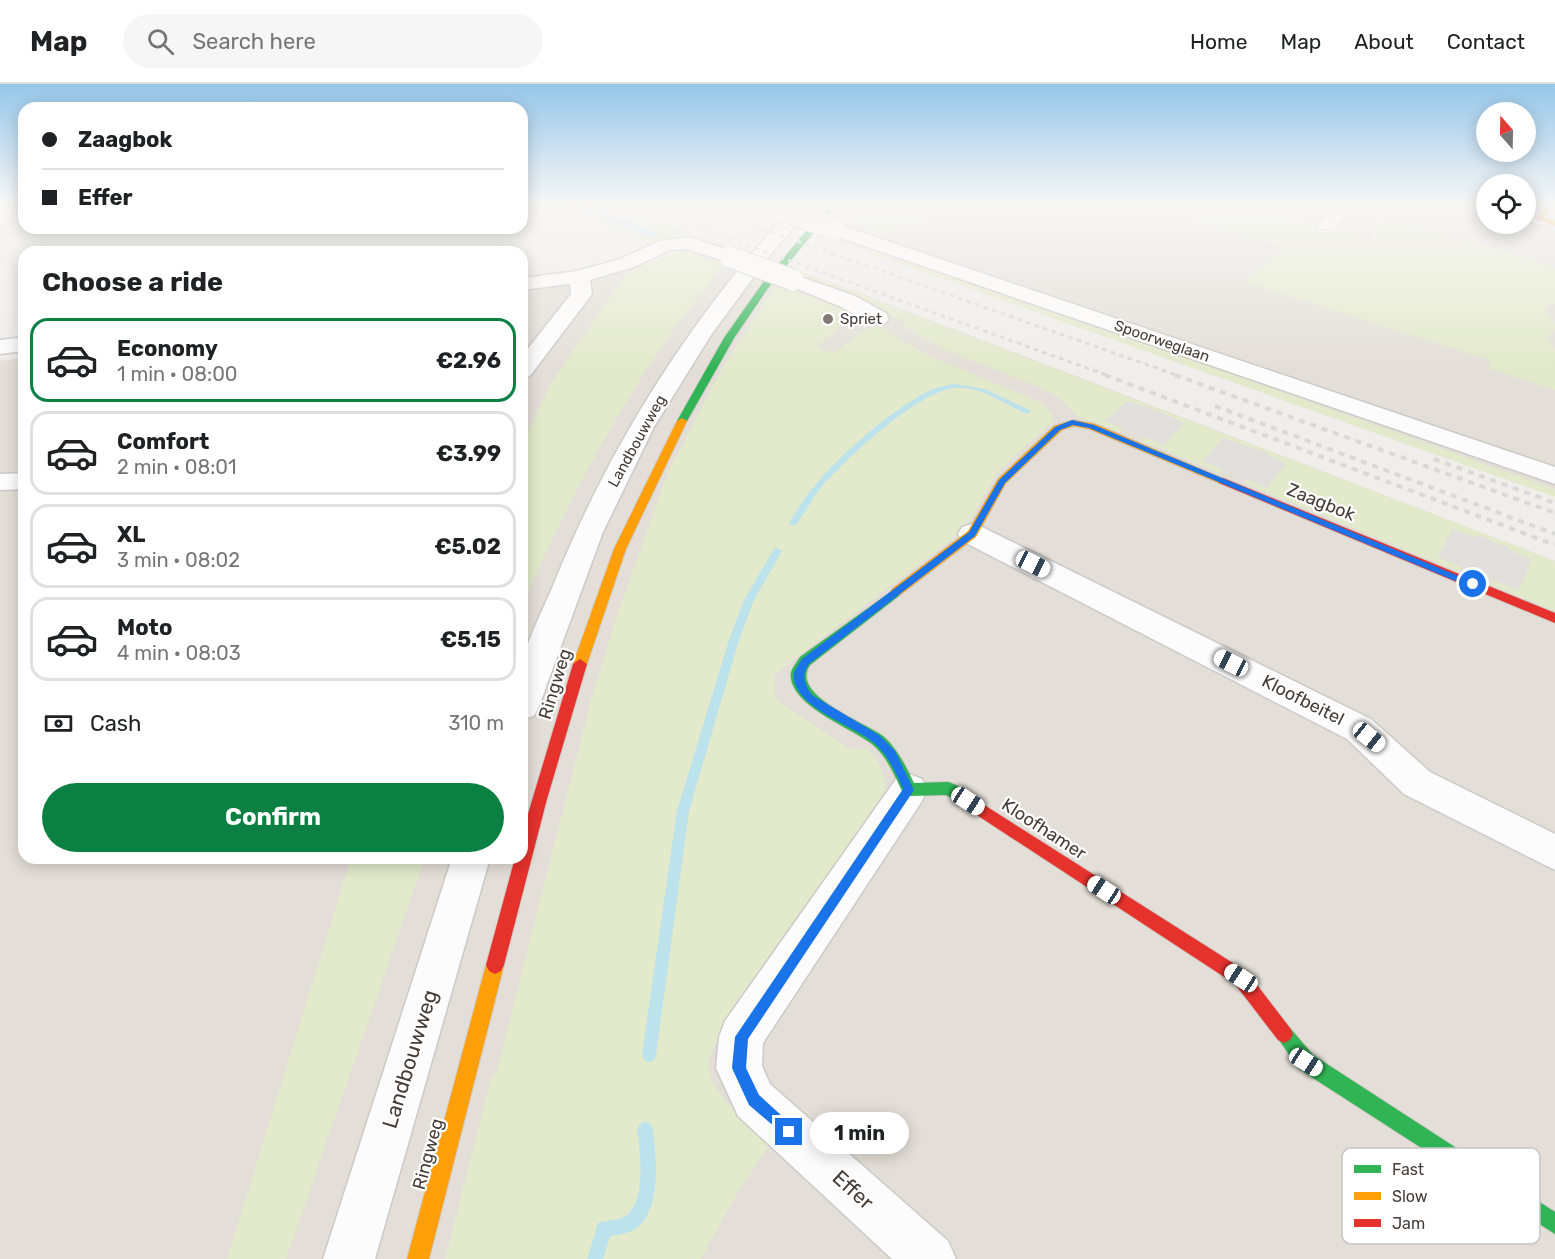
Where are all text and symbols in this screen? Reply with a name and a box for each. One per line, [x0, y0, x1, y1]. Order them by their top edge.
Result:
search box [123, 14, 543, 68]
text: Map [30, 25, 87, 58]
icon: search [144, 25, 177, 58]
text: Search here [192, 28, 316, 55]
text: Home [1190, 29, 1247, 54]
text: Map [1280, 29, 1321, 54]
text: About [1354, 29, 1414, 54]
text: Contact [1447, 29, 1525, 54]
north arrow [1476, 102, 1536, 162]
map controls [1476, 102, 1536, 234]
text: Zaagbok [78, 126, 172, 153]
button: locate [1476, 174, 1536, 234]
text: Effer [78, 184, 133, 211]
text: Choose a ride [42, 266, 223, 298]
place label: Spriet [840, 310, 882, 328]
marker: Spriet [821, 312, 835, 326]
street label: Spoorweglaan [1112, 316, 1212, 366]
icon: car [45, 333, 99, 387]
text: Economy [117, 335, 218, 362]
text: €2.96 [436, 347, 501, 374]
text: 1 min · 08:00 [117, 362, 238, 386]
street label: Landbouwweg [604, 392, 670, 490]
icon: car [45, 426, 99, 480]
text: Comfort [117, 428, 209, 455]
text: €3.99 [436, 440, 501, 467]
text: 2 min · 08:01 [117, 455, 237, 479]
street label: Zaagbok [1284, 478, 1359, 526]
icon: car [45, 519, 99, 573]
text: XL [117, 521, 145, 548]
text: €5.02 [434, 533, 501, 560]
text: 3 min · 08:02 [117, 548, 240, 572]
car [1013, 548, 1053, 580]
route start [1459, 570, 1486, 597]
icon: car [45, 612, 99, 666]
text: Moto [117, 614, 172, 641]
text: €5.15 [440, 626, 501, 653]
text: 4 min · 08:03 [117, 641, 241, 665]
street label: Ringweg [534, 646, 576, 722]
car [1211, 647, 1251, 679]
street label: Kloofbeitel [1258, 670, 1348, 730]
icon: cash [42, 707, 75, 740]
text: Cash [90, 710, 141, 737]
text: 310 m [448, 711, 504, 735]
car [1349, 719, 1389, 755]
button: Confirm [42, 783, 504, 852]
car [948, 784, 988, 818]
street label: Kloofhamer [998, 793, 1091, 865]
car [1084, 873, 1124, 907]
car [1221, 961, 1261, 995]
street label: Landbouwweg [377, 987, 442, 1131]
car [1286, 1045, 1326, 1079]
callout: 1 min [810, 1111, 909, 1153]
street label: Ringweg [408, 1116, 448, 1192]
route end [775, 1118, 802, 1145]
text: 1 min [834, 1121, 885, 1145]
legend [1342, 1148, 1540, 1244]
text: Fast [1392, 1160, 1424, 1179]
street label: Effer [828, 1165, 879, 1215]
text: Slow [1392, 1187, 1428, 1206]
text: Jam [1392, 1214, 1425, 1233]

